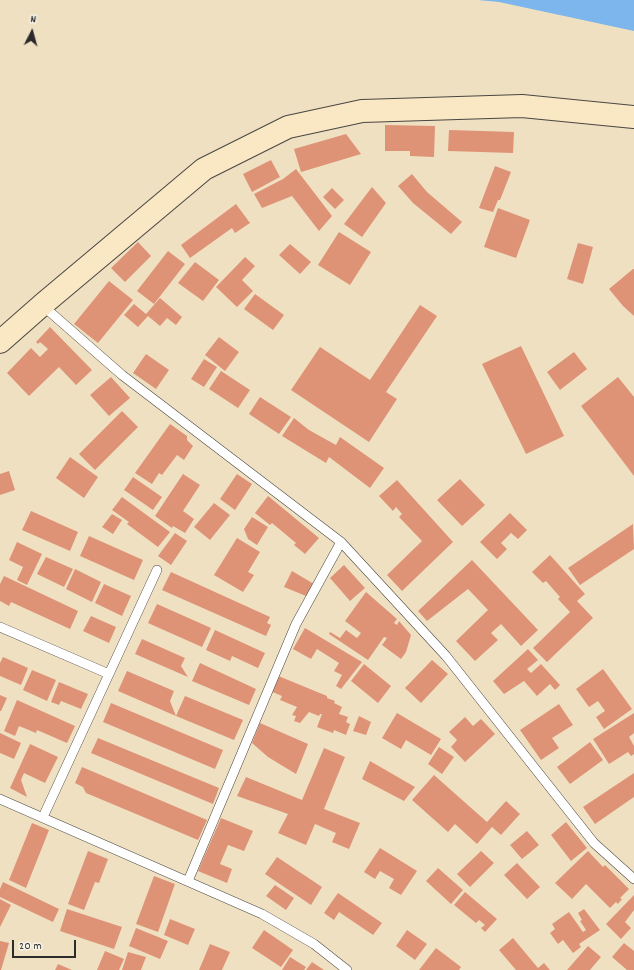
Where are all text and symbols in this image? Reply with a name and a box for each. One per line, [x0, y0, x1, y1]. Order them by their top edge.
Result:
north arrow [12, 12, 52, 52]
text: N [30, 12, 37, 28]
scale bar [14, 932, 78, 958]
text: 20 m [19, 938, 42, 955]

